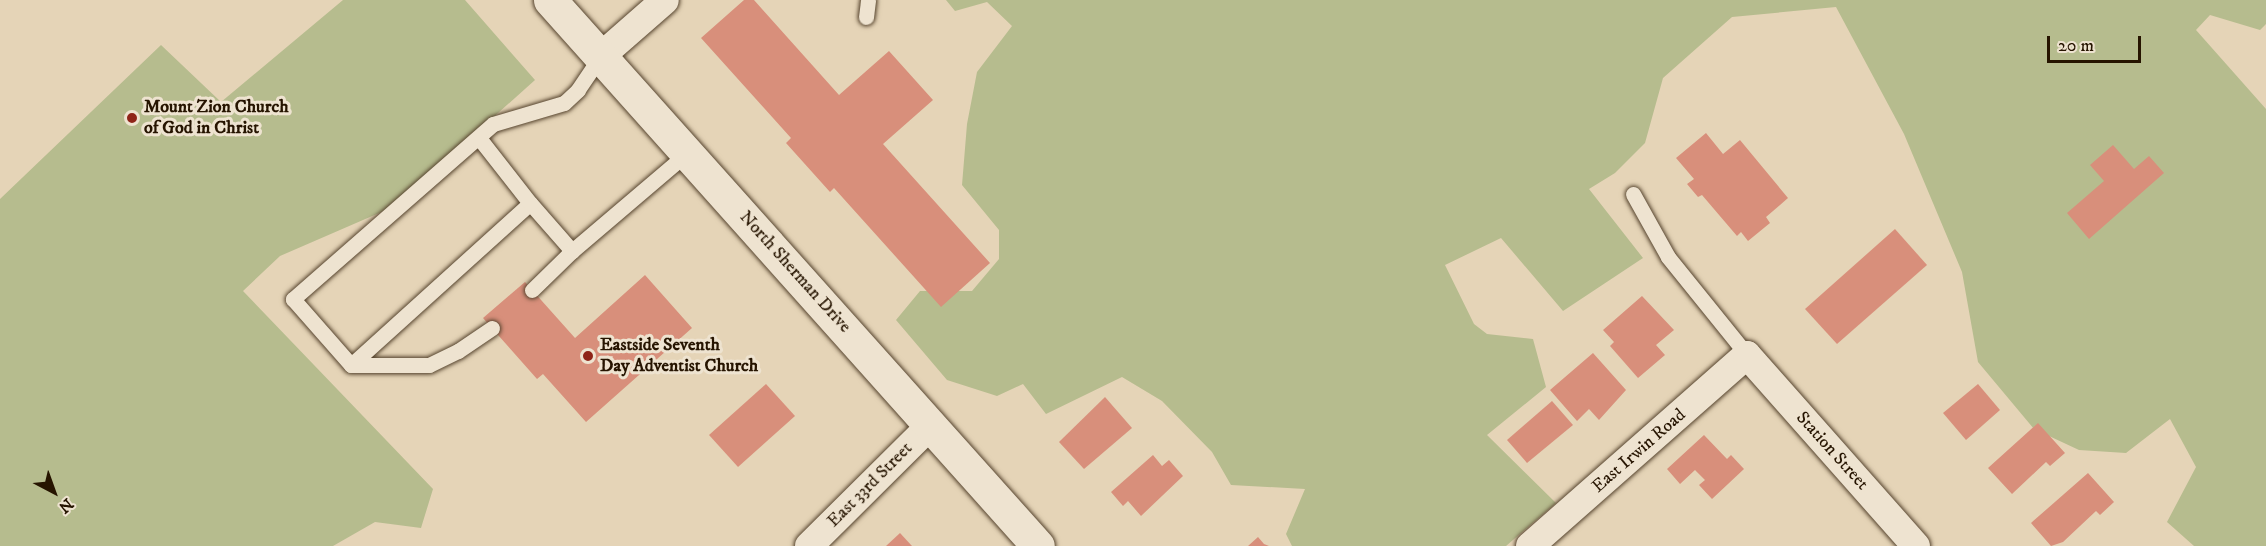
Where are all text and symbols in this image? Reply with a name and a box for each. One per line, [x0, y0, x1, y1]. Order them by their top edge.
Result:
scale bar [2050, 24, 2144, 62]
text: 20 m [2058, 35, 2094, 57]
place label: Mount Zion Church of God in Christ [144, 97, 289, 140]
marker: Mount Zion Church of God in Christ [125, 111, 139, 125]
street label: North Sherman Drive [735, 207, 855, 337]
place label: Eastside Seventh Day Adventist Church [600, 335, 758, 378]
marker: Eastside Seventh Day Adventist Church [581, 349, 595, 363]
street label: East Irwin Road [1588, 404, 1690, 498]
street label: Station Street [1791, 407, 1873, 495]
street label: East 33rd Street [823, 438, 917, 532]
north arrow [24, 462, 84, 522]
text: N [54, 494, 77, 517]

